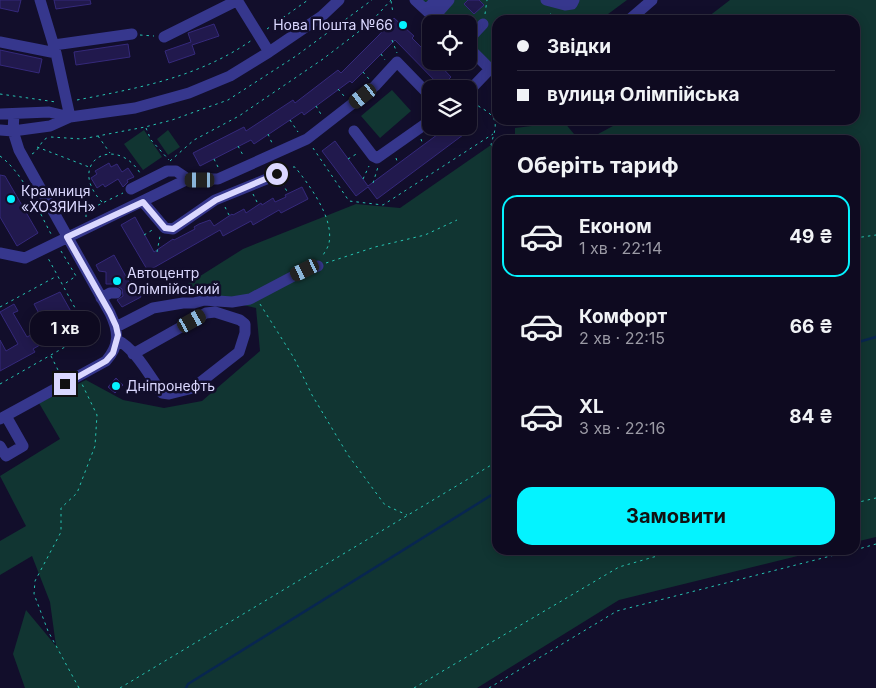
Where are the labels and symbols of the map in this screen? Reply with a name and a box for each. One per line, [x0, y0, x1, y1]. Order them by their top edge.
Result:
place label: Нова Пошта №66 [273, 16, 393, 33]
marker: Нова Пошта №66 [397, 19, 409, 31]
car [346, 81, 379, 111]
route start [266, 163, 288, 185]
car [185, 173, 215, 188]
place label: Крамниця «ХОЗЯИН» [21, 182, 96, 215]
marker: Крамниця «ХОЗЯИН» [5, 193, 17, 205]
car [288, 257, 321, 283]
place label: Автоцентр Олімпійський [127, 264, 220, 297]
marker: Автоцентр Олімпійський [111, 275, 123, 287]
car [175, 307, 208, 335]
callout: 1 хв [30, 312, 100, 346]
route end [54, 373, 76, 395]
place label: Дніпронефть [126, 377, 215, 394]
marker: Дніпронефть [110, 380, 122, 392]

